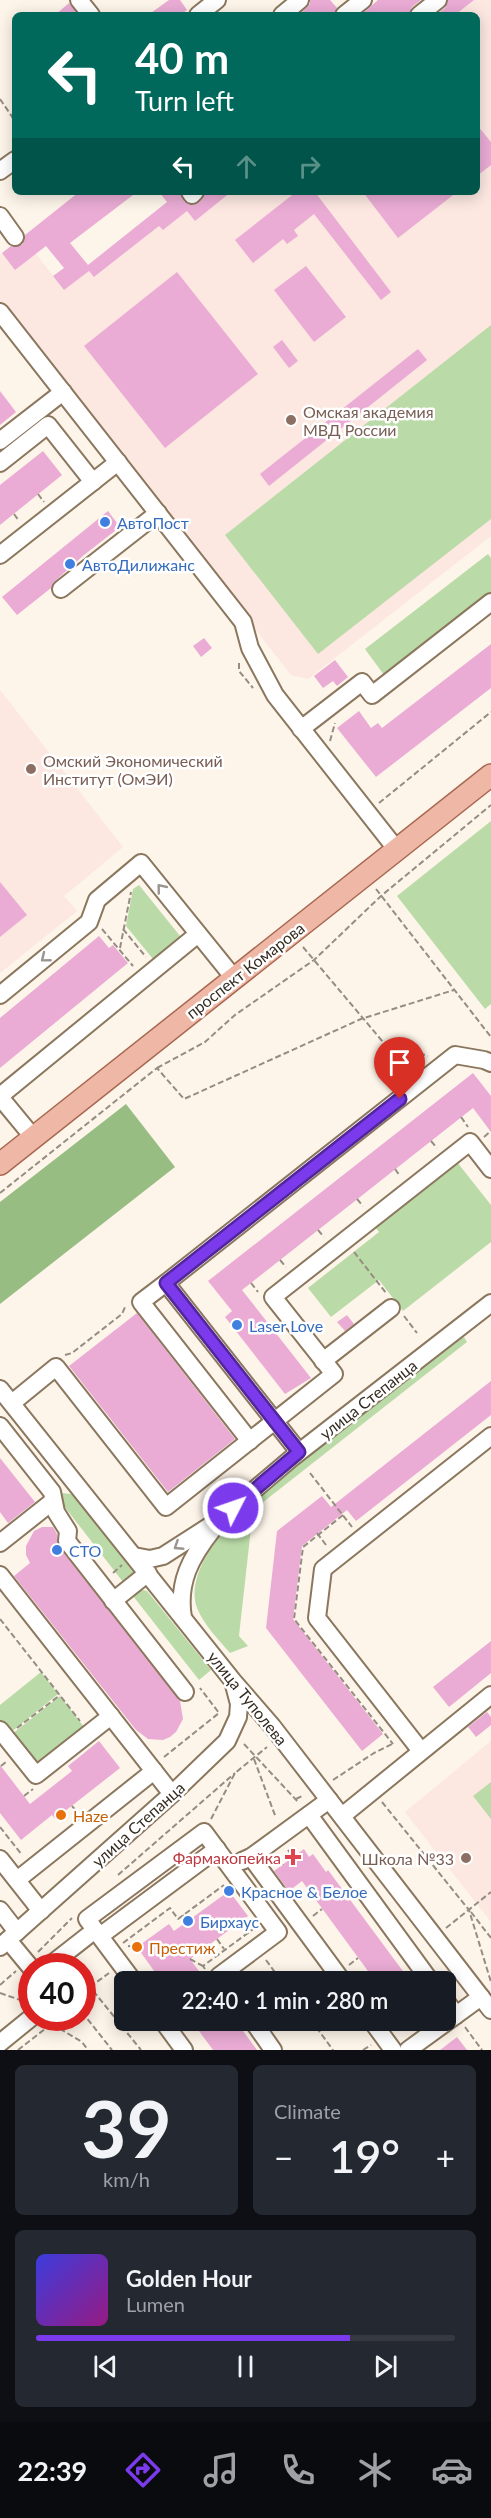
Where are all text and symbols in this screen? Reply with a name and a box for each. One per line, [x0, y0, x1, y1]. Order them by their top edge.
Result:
text: 40 m [135, 33, 229, 83]
icon: left [36, 36, 114, 114]
text: Turn left [135, 84, 234, 117]
icon: left [167, 150, 200, 183]
icon: ahead [230, 150, 263, 183]
icon: right [293, 150, 326, 183]
place label: Омская академия МВД России [303, 402, 434, 439]
marker: Омская академия МВД России [284, 413, 298, 427]
place label: АвтоПост [117, 513, 189, 532]
marker: АвтоПост [98, 515, 112, 529]
place label: АвтоДилижанс [82, 555, 195, 574]
marker: АвтоДилижанс [63, 557, 77, 571]
place label: Омский Экономический Институт (ОмЭИ) [43, 751, 223, 788]
marker: Омский Экономический Институт (ОмЭИ) [24, 762, 38, 776]
one-way arrow [157, 884, 168, 895]
street label: проспект Комарова [182, 918, 308, 1022]
one-way arrow [41, 951, 52, 962]
pin [374, 1037, 425, 1099]
icon: arrive [383, 1046, 416, 1079]
place label: Laser Love [249, 1316, 323, 1335]
marker: Laser Love [230, 1318, 244, 1332]
street label: улица Степанца [316, 1355, 420, 1443]
position arrow [201, 1476, 265, 1540]
one-way arrow [174, 1539, 185, 1550]
place label: СТО [69, 1541, 102, 1560]
marker: СТО [50, 1543, 64, 1557]
street label: улица Туполева [204, 1647, 292, 1749]
street label: улица Степанца [88, 1777, 188, 1871]
place label: Haze [73, 1806, 108, 1825]
marker: Haze [54, 1808, 68, 1822]
place label: Фармакопейка [173, 1848, 281, 1867]
place label: Школа №33 [362, 1849, 454, 1868]
marker: Фармакопейка [286, 1850, 300, 1864]
marker: Школа №33 [459, 1851, 473, 1865]
place label: Красное & Белое [241, 1882, 367, 1901]
marker: Красное & Белое [222, 1884, 236, 1898]
place label: Бирхаус [200, 1912, 259, 1931]
marker: Бирхаус [181, 1914, 195, 1928]
place label: Престиж [149, 1938, 216, 1957]
marker: Престиж [130, 1940, 144, 1954]
speed limit sign: 40 [18, 1953, 96, 2031]
text: 22:40 · 1 min · 280 m [182, 1987, 388, 2014]
text: 39 [81, 2081, 172, 2175]
text: Climate [274, 2099, 341, 2123]
text: 19° [329, 2129, 400, 2183]
text: − [274, 2137, 293, 2177]
text: + [436, 2137, 455, 2177]
text: km/h [103, 2167, 150, 2191]
text: Golden Hour [126, 2265, 252, 2292]
text: Lumen [126, 2292, 185, 2316]
icon: previous [89, 2350, 122, 2383]
icon: pause [229, 2350, 262, 2383]
icon: next [369, 2350, 402, 2383]
icon: directions [122, 2449, 164, 2491]
icon: music [200, 2449, 242, 2491]
icon: phone [277, 2449, 319, 2491]
icon: climate [354, 2449, 396, 2491]
icon: car [431, 2449, 473, 2491]
text: 22:39 [18, 2454, 87, 2487]

